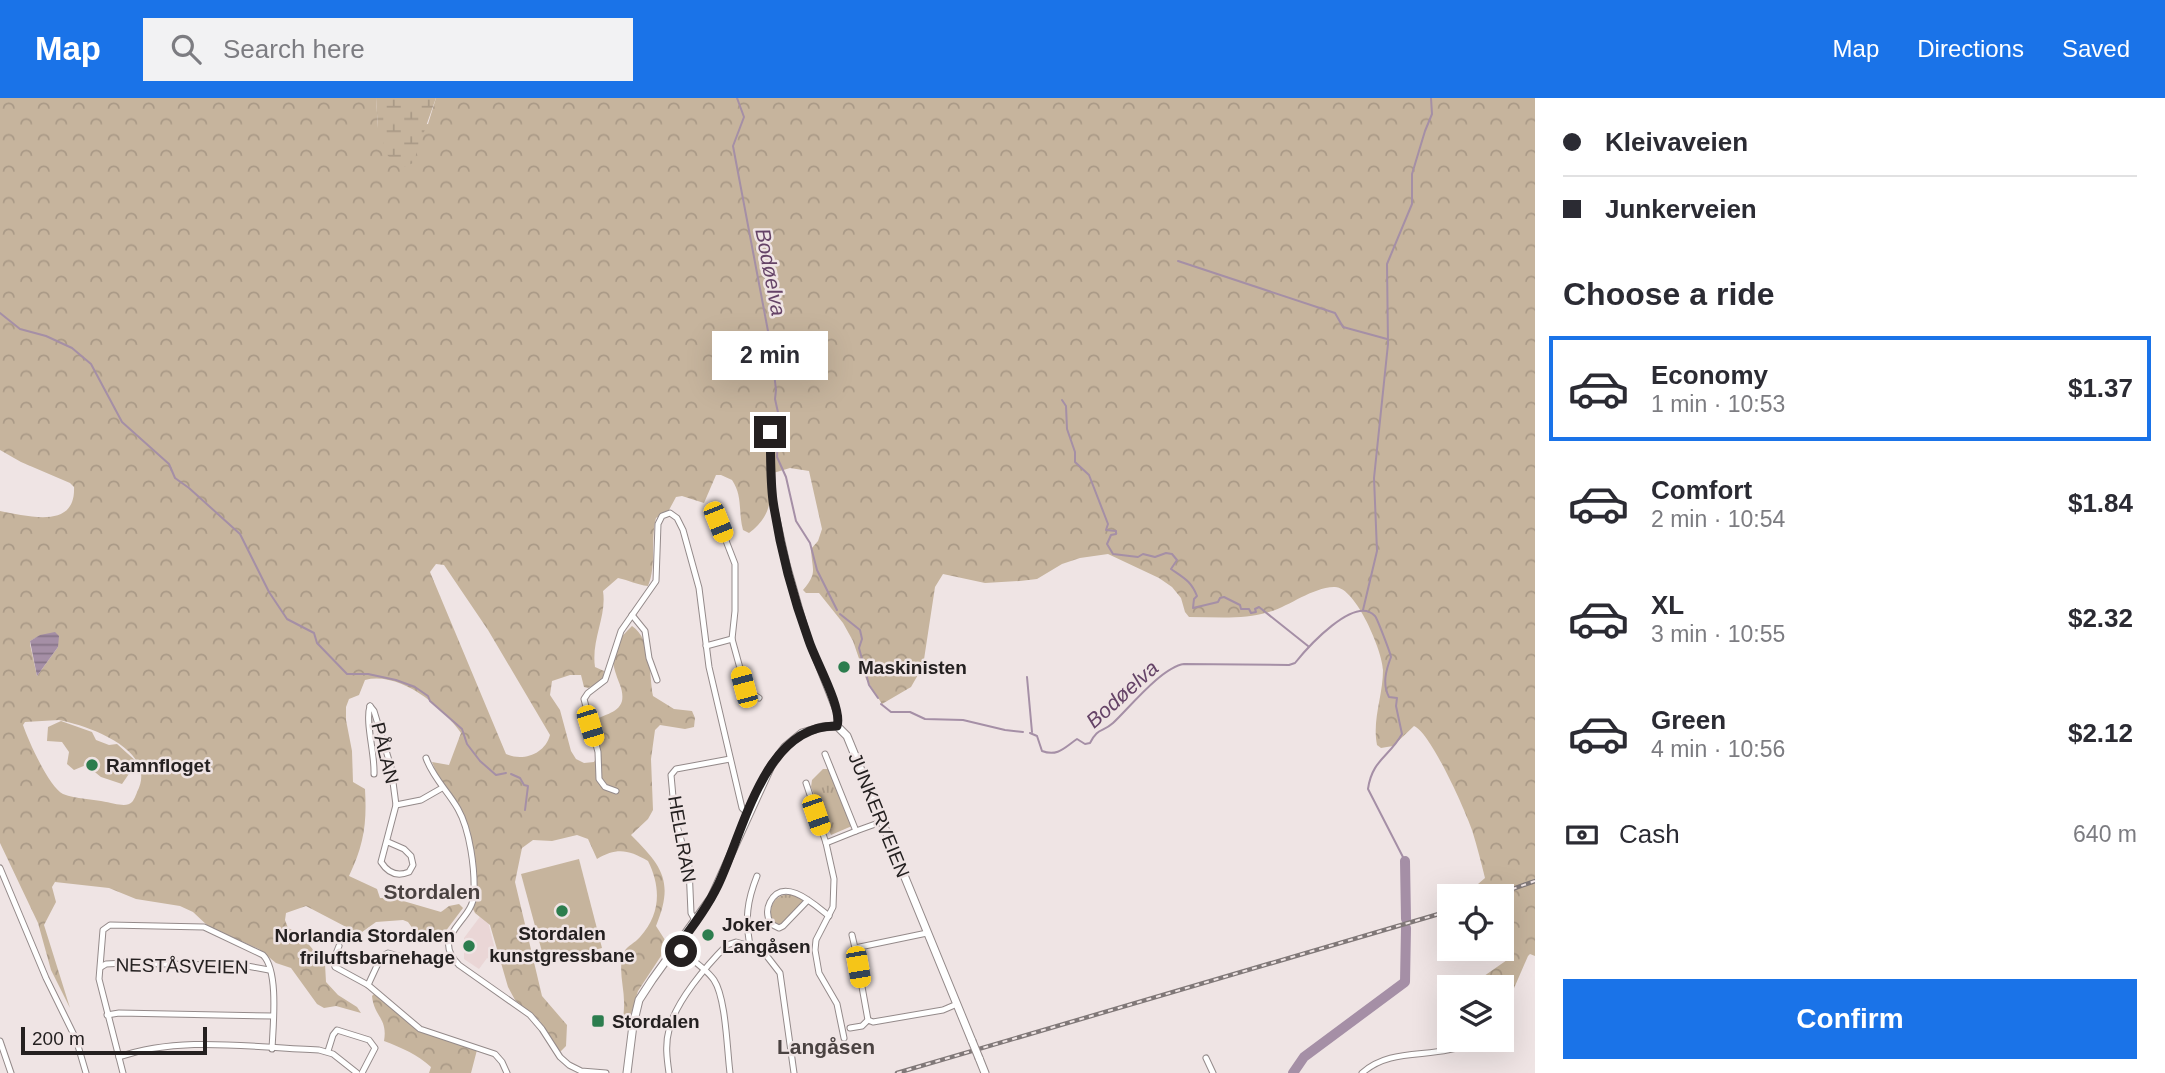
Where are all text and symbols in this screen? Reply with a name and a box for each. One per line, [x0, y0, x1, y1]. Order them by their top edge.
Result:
search box [143, 18, 633, 81]
text: Map [35, 30, 101, 67]
icon: search [167, 30, 205, 68]
text: Search here [223, 34, 365, 64]
text: Map [1833, 35, 1879, 62]
text: Directions [1917, 35, 2024, 62]
text: Saved [2062, 35, 2130, 62]
text: Kleivaveien [1605, 127, 1748, 157]
text: Junkerveien [1605, 194, 1757, 224]
water label: Bodøelva [751, 226, 791, 318]
text: Choose a ride [1563, 276, 1775, 312]
callout: 2 min [712, 330, 828, 380]
text: 2 min [740, 342, 800, 368]
icon: car [1567, 357, 1630, 420]
text: Economy [1651, 360, 1768, 390]
text: $1.37 [2068, 373, 2133, 403]
text: 1 min · 10:53 [1651, 391, 1785, 417]
route end [754, 416, 786, 448]
icon: car [1567, 472, 1630, 535]
text: Comfort [1651, 475, 1752, 505]
text: $1.84 [2068, 488, 2133, 518]
car [701, 499, 736, 545]
text: 2 min · 10:54 [1651, 506, 1785, 532]
icon: car [1567, 587, 1630, 650]
text: XL [1651, 590, 1684, 620]
text: $2.32 [2068, 603, 2133, 633]
text: 3 min · 10:55 [1651, 621, 1785, 647]
water label: Bodøelva [1081, 656, 1163, 732]
place label: Maskinisten [858, 657, 967, 678]
marker: Maskinisten [836, 659, 852, 675]
car [729, 664, 760, 710]
icon: car [1567, 702, 1630, 765]
car [574, 703, 607, 749]
text: Green [1651, 705, 1726, 735]
text: $2.12 [2068, 718, 2133, 748]
street label: PÅLAN [367, 720, 403, 786]
text: 4 min · 10:56 [1651, 736, 1785, 762]
street label: JUNKERVEIEN [844, 750, 914, 880]
place label: Ramnfloget [106, 755, 211, 776]
marker: Ramnfloget [84, 757, 100, 773]
car [800, 792, 833, 838]
street label: HELLRAN [664, 794, 700, 884]
icon: cash [1563, 816, 1601, 854]
text: Cash [1619, 819, 1680, 849]
text: 640 m [2073, 821, 2137, 847]
district label: Stordalen [384, 880, 480, 903]
map controls [1437, 884, 1514, 1052]
button: locate [1437, 884, 1514, 961]
marker: Stordalen kunstgressbane [554, 903, 570, 919]
place label: Joker Langåsen [722, 914, 811, 957]
place label: Stordalen kunstgressbane [489, 923, 635, 966]
place label: Norlandia Stordalen friluftsbarnehage [274, 925, 455, 968]
marker: Joker Langåsen [700, 927, 716, 943]
route start [665, 935, 697, 967]
marker: Norlandia Stordalen friluftsbarnehage [461, 938, 477, 954]
car [845, 944, 872, 990]
street label: NESTÅSVEIEN [115, 954, 249, 978]
button: layers [1437, 975, 1514, 1052]
button: Confirm [1563, 979, 2137, 1059]
place label: Stordalen [612, 1011, 700, 1032]
marker: Stordalen [590, 1013, 606, 1029]
scale bar [21, 1024, 206, 1056]
text: 200 m [32, 1028, 85, 1049]
district label: Langåsen [777, 1035, 875, 1058]

